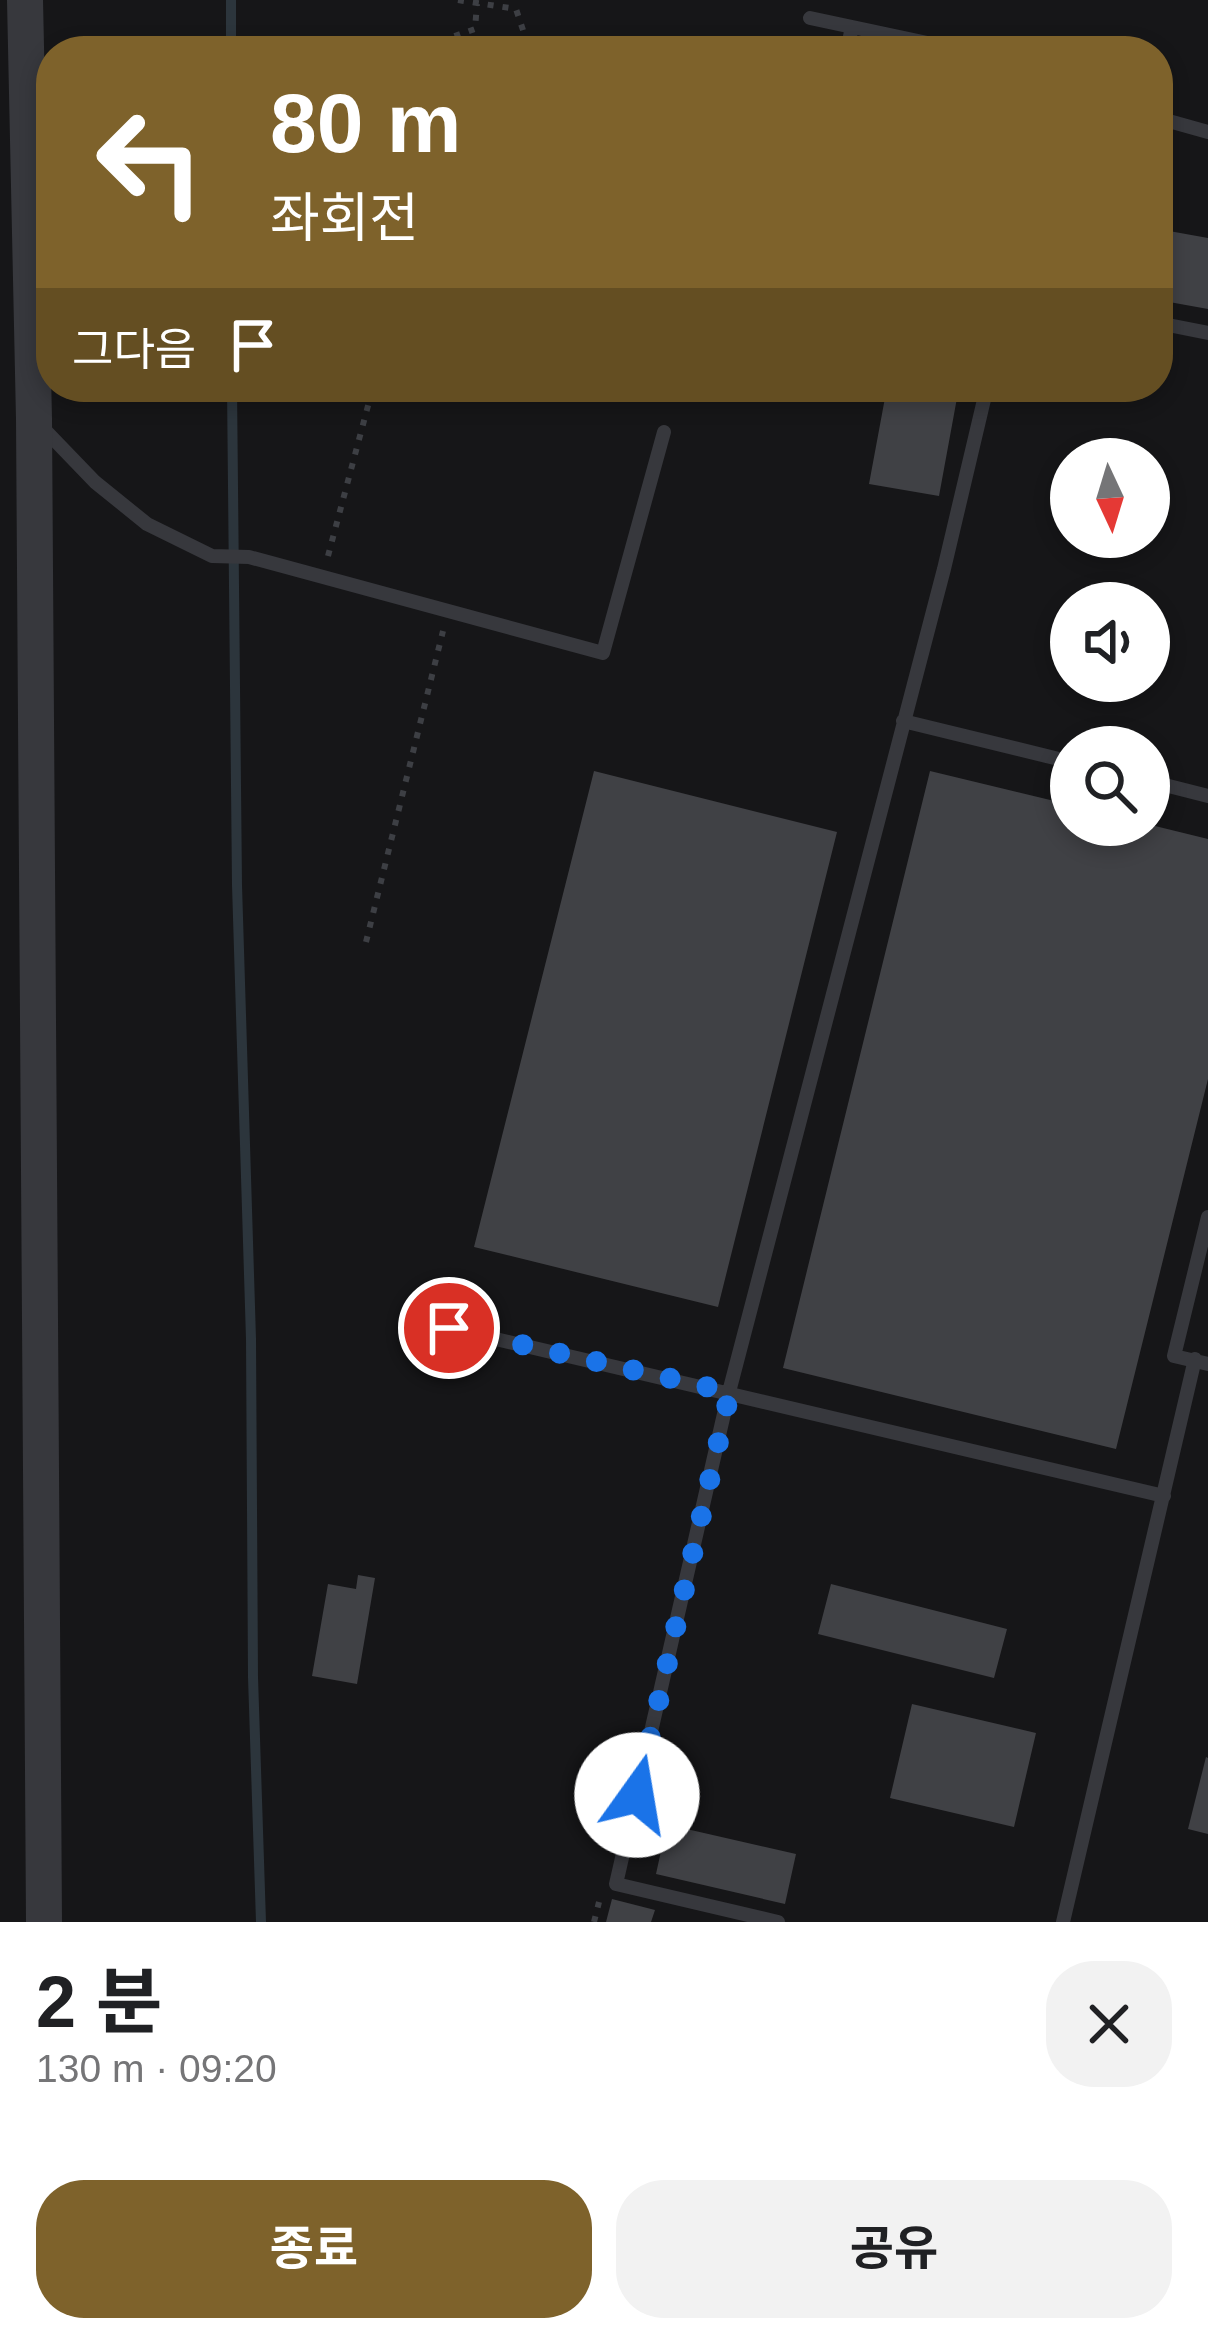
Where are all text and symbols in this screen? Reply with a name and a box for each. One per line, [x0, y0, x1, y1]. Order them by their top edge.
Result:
text: 80 m [270, 76, 461, 170]
icon: left [72, 84, 228, 240]
text: 좌회전 [270, 188, 419, 248]
icon: arrive [220, 312, 286, 378]
text: 그다음 [72, 324, 196, 375]
north arrow [1050, 438, 1170, 558]
map controls [1050, 438, 1170, 846]
button: sound [1050, 582, 1170, 702]
button: search [1050, 726, 1170, 846]
pin [398, 1277, 500, 1379]
icon: arrive [416, 1295, 482, 1361]
position arrow [574, 1732, 700, 1858]
button: close [1046, 1961, 1172, 2087]
text: 2 분 [36, 1962, 162, 2042]
text: 130 m · 09:20 [36, 2047, 277, 2090]
button: 종료 [36, 2180, 592, 2318]
button: 공유 [616, 2180, 1172, 2318]

